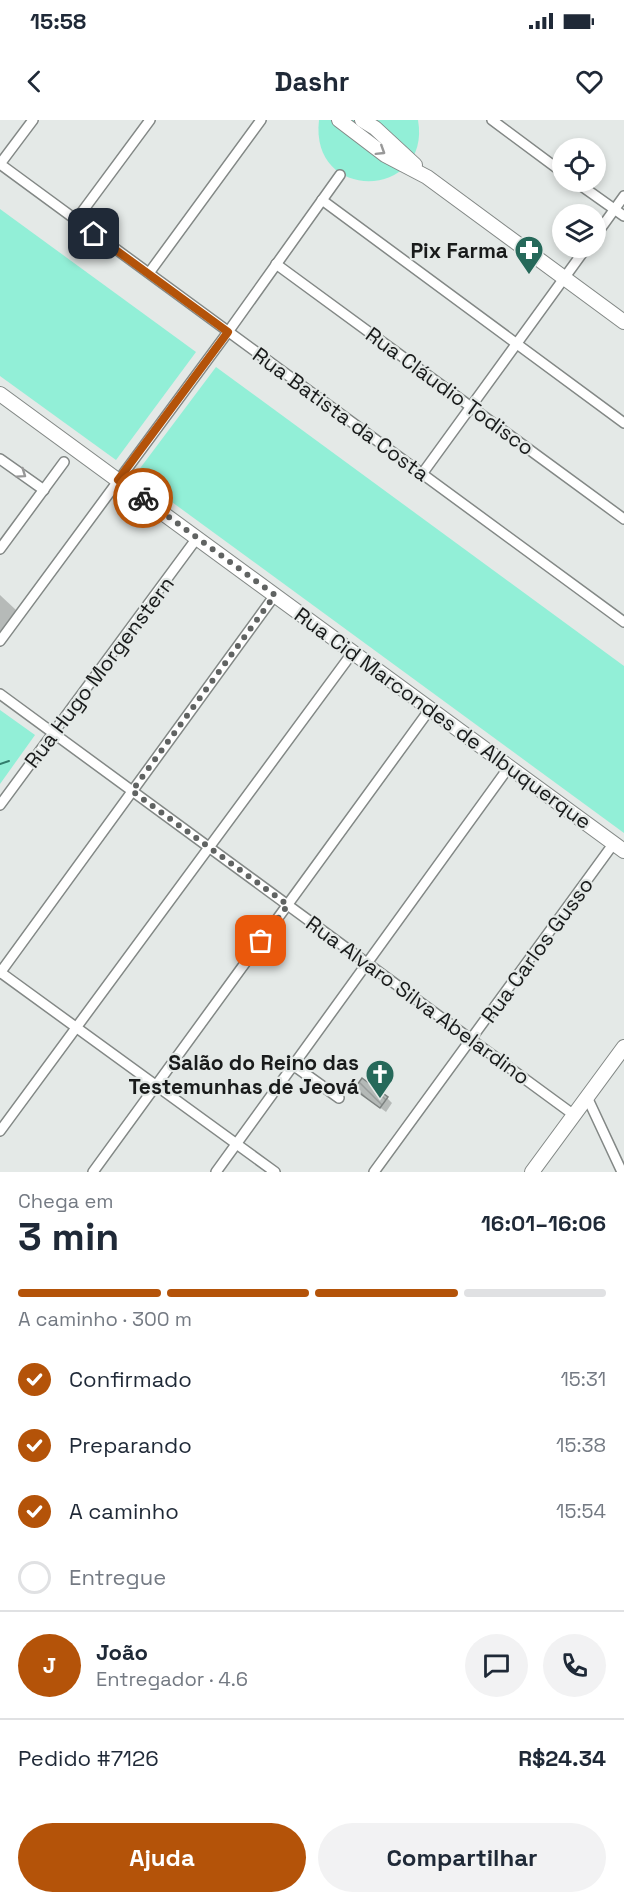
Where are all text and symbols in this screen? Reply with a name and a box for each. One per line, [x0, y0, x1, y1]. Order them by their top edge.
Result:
text: 15:58 [30, 7, 86, 35]
text: Dashr [275, 64, 349, 99]
icon: back [18, 65, 51, 98]
icon: heart [573, 65, 606, 98]
map controls [552, 138, 606, 258]
button: locate [552, 138, 606, 192]
one-way arrow [375, 144, 385, 156]
button: layers [552, 204, 606, 258]
pin [68, 208, 119, 259]
icon: home [77, 217, 110, 250]
pharmacy icon: Pix Farma [513, 234, 545, 276]
place label: Pix Farma [410, 237, 508, 264]
street label: Rua Cláudio Todisco [360, 321, 540, 461]
street label: Rua Batista da Costa [247, 341, 435, 487]
one-way arrow [15, 467, 26, 478]
courier [113, 468, 173, 528]
icon: bike [127, 482, 160, 515]
street label: Rua Hugo Morgenstern [18, 571, 180, 773]
street label: Rua Cid Marcondes de Albuquerque [289, 601, 597, 835]
street label: Rua Carlos Gusso [475, 872, 599, 1028]
street label: Rua Alvaro Silva Abelardino [301, 910, 535, 1090]
pin [235, 915, 286, 966]
icon: bag [244, 924, 277, 957]
place label: Salão do Reino das Testemunhas de Jeová [129, 1049, 359, 1100]
church icon: Salão do Reino das Testemunhas de Jeová [364, 1058, 396, 1100]
text: Chega em [18, 1188, 113, 1214]
text: 16:01–16:06 [481, 1209, 606, 1237]
text: 3 min [18, 1212, 119, 1261]
text: A caminho · 300 m [18, 1306, 192, 1332]
icon: check [18, 1363, 51, 1396]
text: Confirmado [69, 1365, 192, 1393]
text: 15:31 [560, 1366, 606, 1392]
icon: check [18, 1429, 51, 1462]
text: Preparando [69, 1431, 192, 1459]
text: 15:38 [556, 1432, 606, 1458]
icon: check [18, 1495, 51, 1528]
text: A caminho [69, 1497, 179, 1525]
text: 15:54 [556, 1498, 606, 1524]
text: Entregue [69, 1563, 166, 1591]
button: chat [465, 1634, 528, 1697]
button: phone [543, 1634, 606, 1697]
text: João [96, 1638, 148, 1666]
text: J [43, 1651, 56, 1679]
text: Entregador · 4.6 [96, 1666, 248, 1692]
text: Pedido #7126 [18, 1744, 159, 1772]
text: R$24.34 [518, 1744, 606, 1772]
button: Ajuda [18, 1823, 306, 1892]
button: Compartilhar [318, 1823, 606, 1892]

